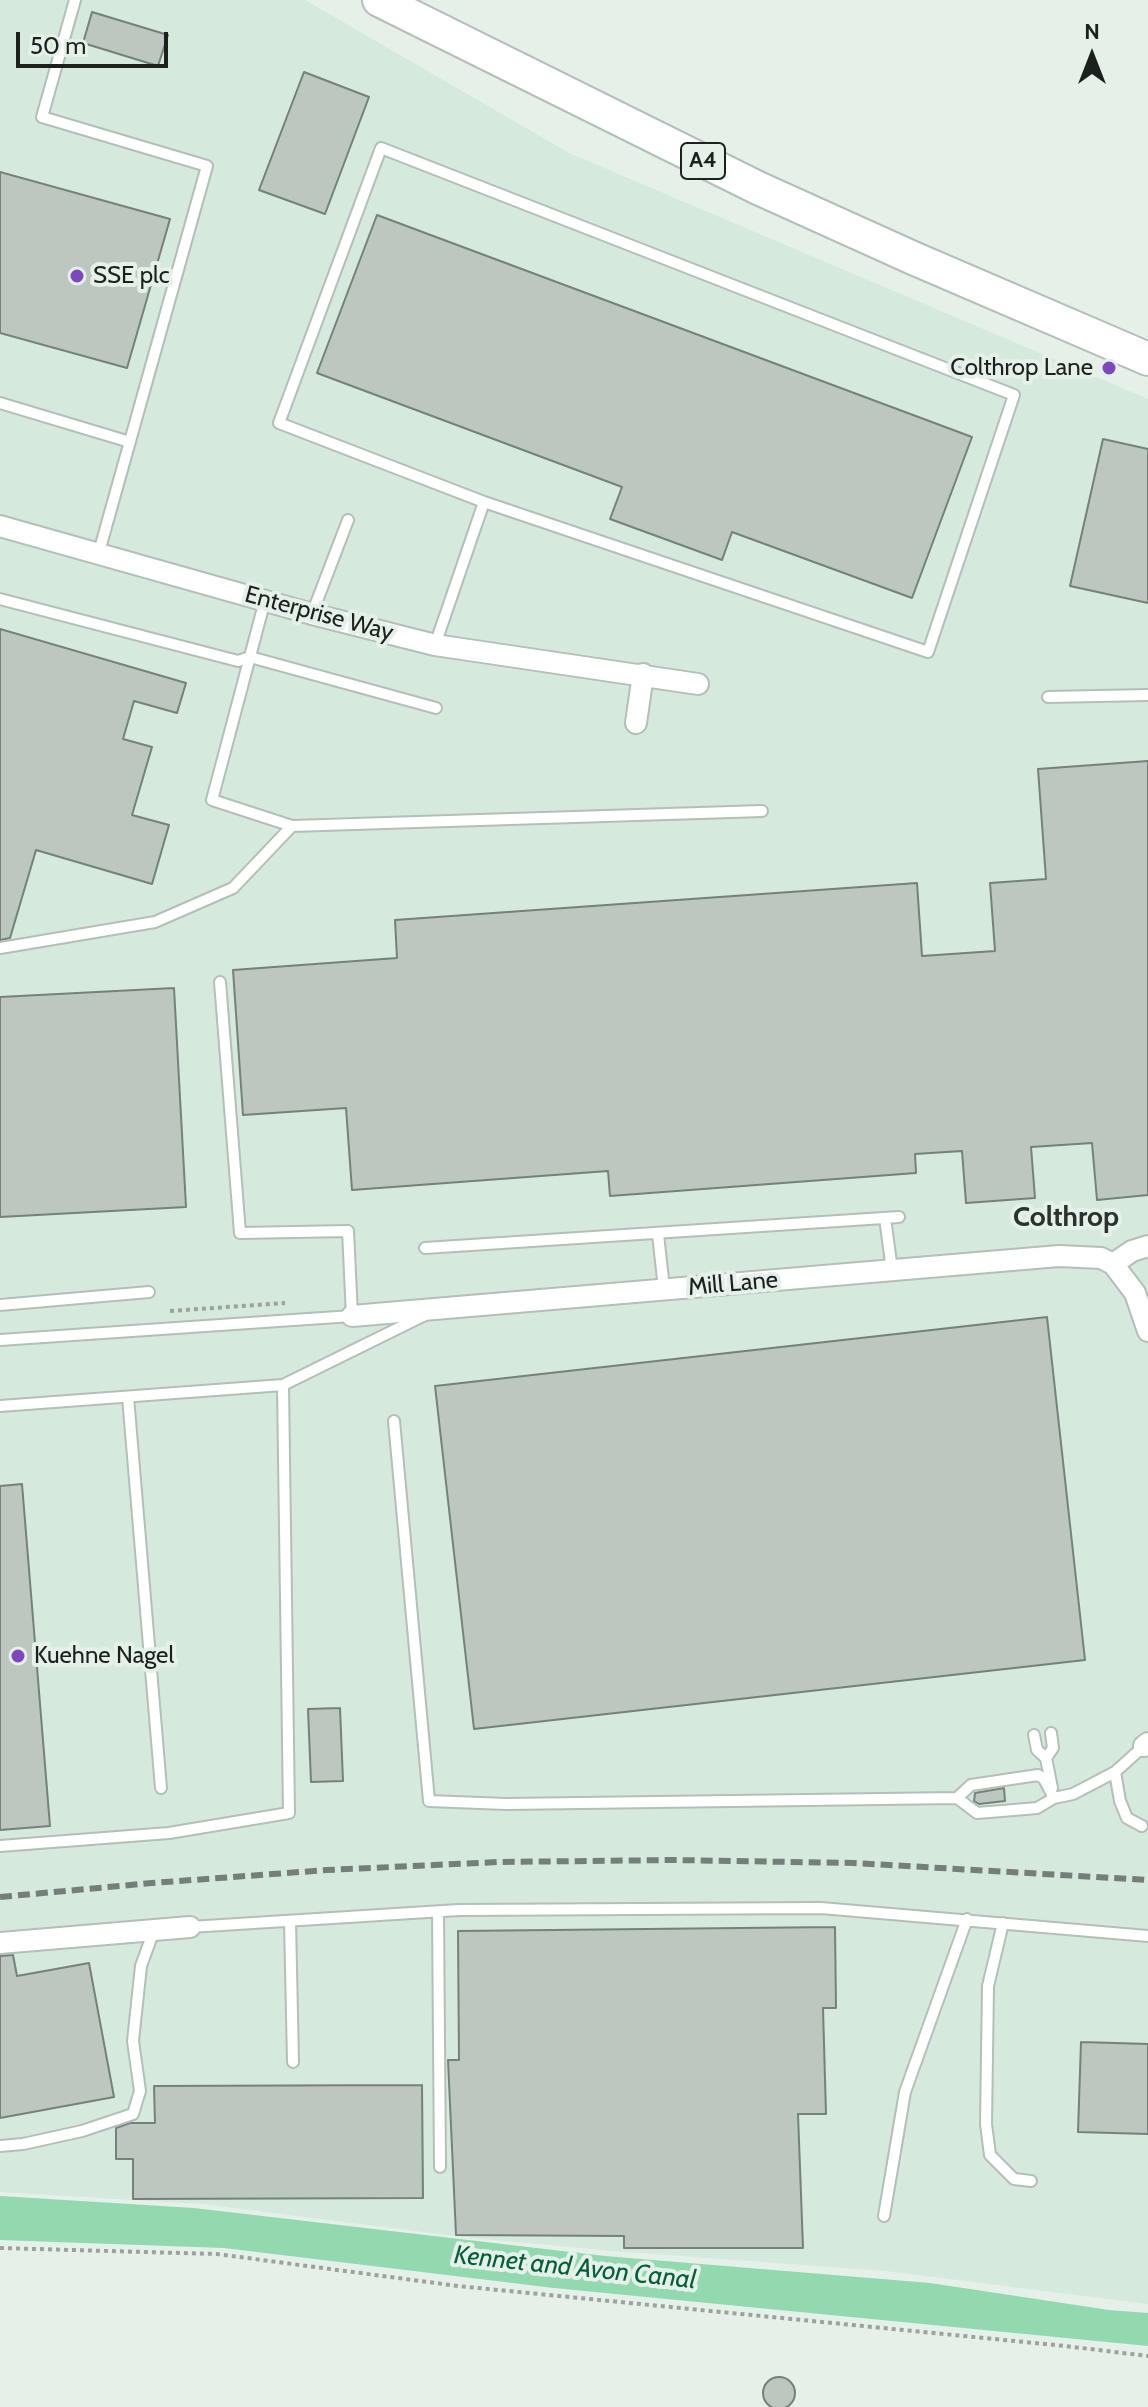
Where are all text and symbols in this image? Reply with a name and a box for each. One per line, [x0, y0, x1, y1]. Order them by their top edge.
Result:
scale bar [20, 16, 172, 66]
north arrow [1052, 16, 1132, 96]
text: N [1084, 18, 1100, 45]
text: 50 m [30, 31, 86, 60]
road number: A4 [681, 143, 725, 179]
place label: SSE plc [93, 262, 170, 290]
marker: SSE plc [68, 267, 86, 285]
place label: Colthrop Lane [950, 354, 1093, 382]
marker: Colthrop Lane [1100, 359, 1118, 377]
street label: Enterprise Way [242, 580, 396, 648]
district label: Colthrop [1013, 1201, 1119, 1235]
street label: Mill Lane [687, 1266, 779, 1302]
place label: Kuehne Nagel [34, 1642, 174, 1670]
marker: Kuehne Nagel [9, 1647, 27, 1665]
water label: Kennet and Avon Canal [453, 2240, 697, 2296]

